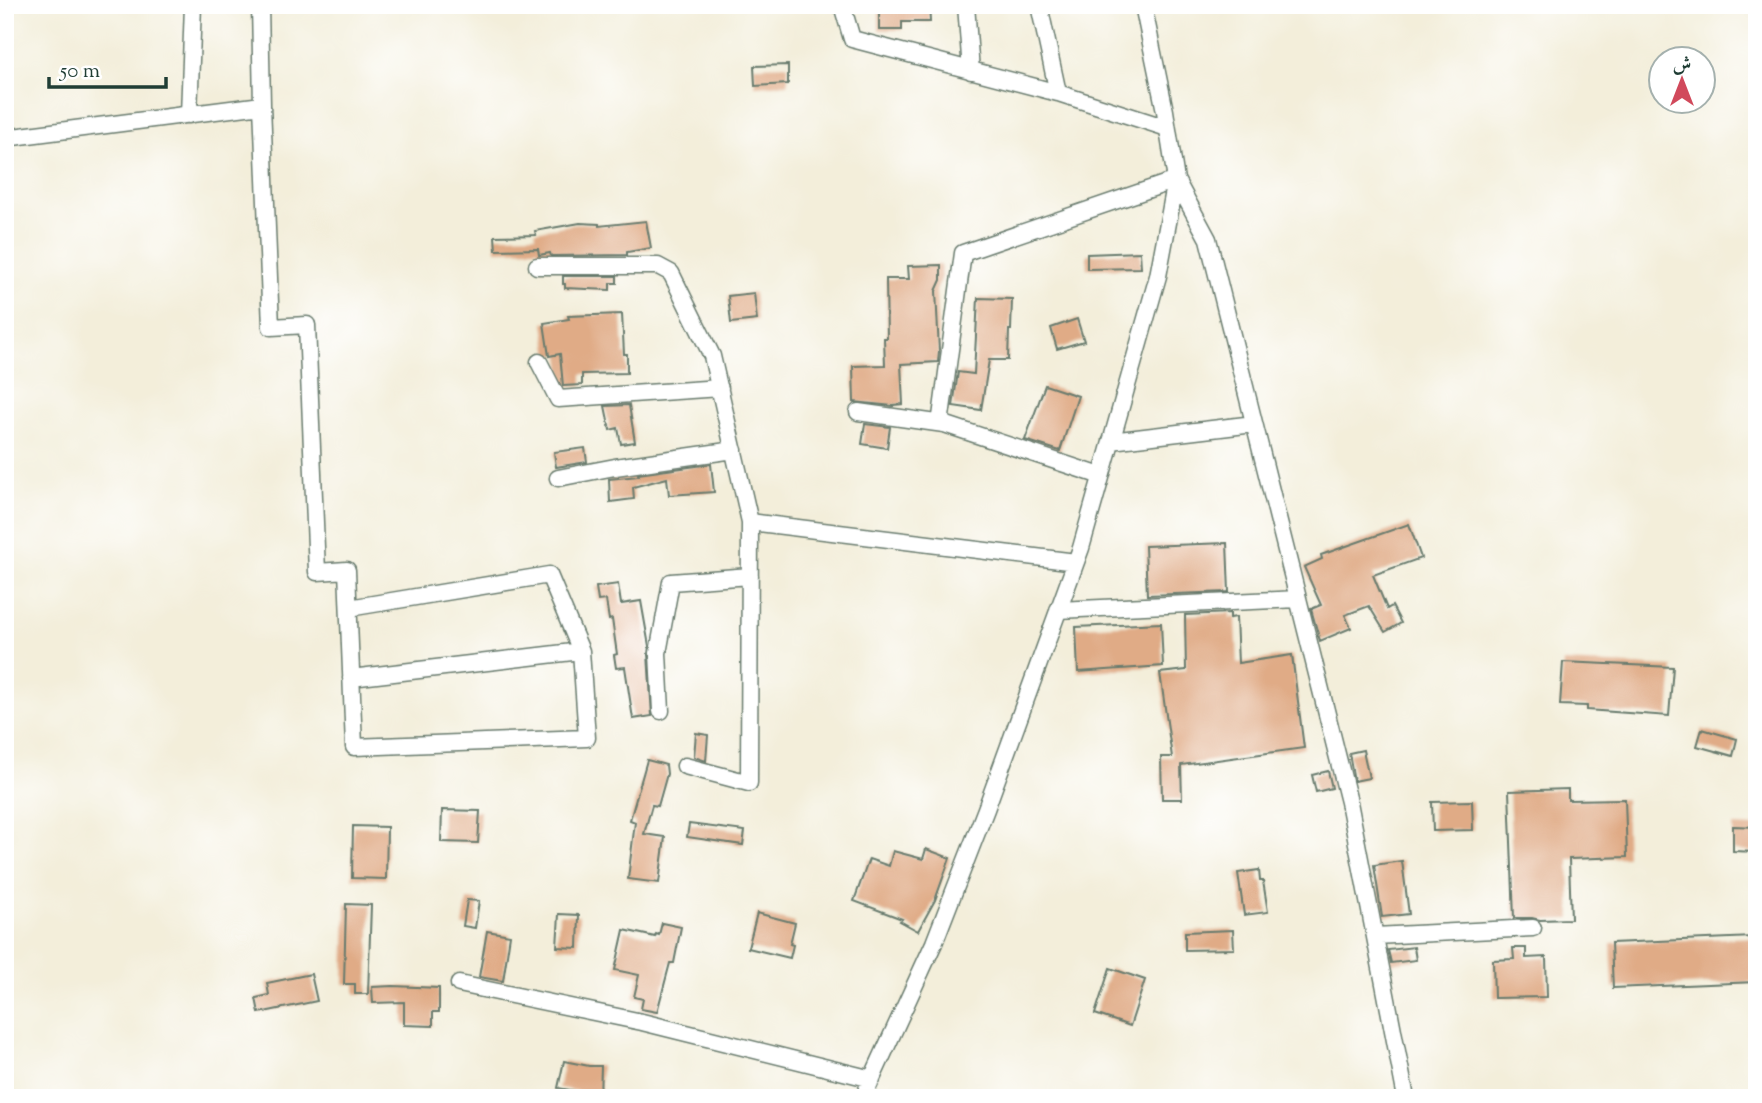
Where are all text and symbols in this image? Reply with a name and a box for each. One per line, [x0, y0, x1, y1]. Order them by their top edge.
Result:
scale bar [49, 46, 166, 90]
north arrow [1646, 46, 1716, 116]
text: ش [1673, 52, 1691, 79]
text: 50 m [59, 57, 100, 87]

